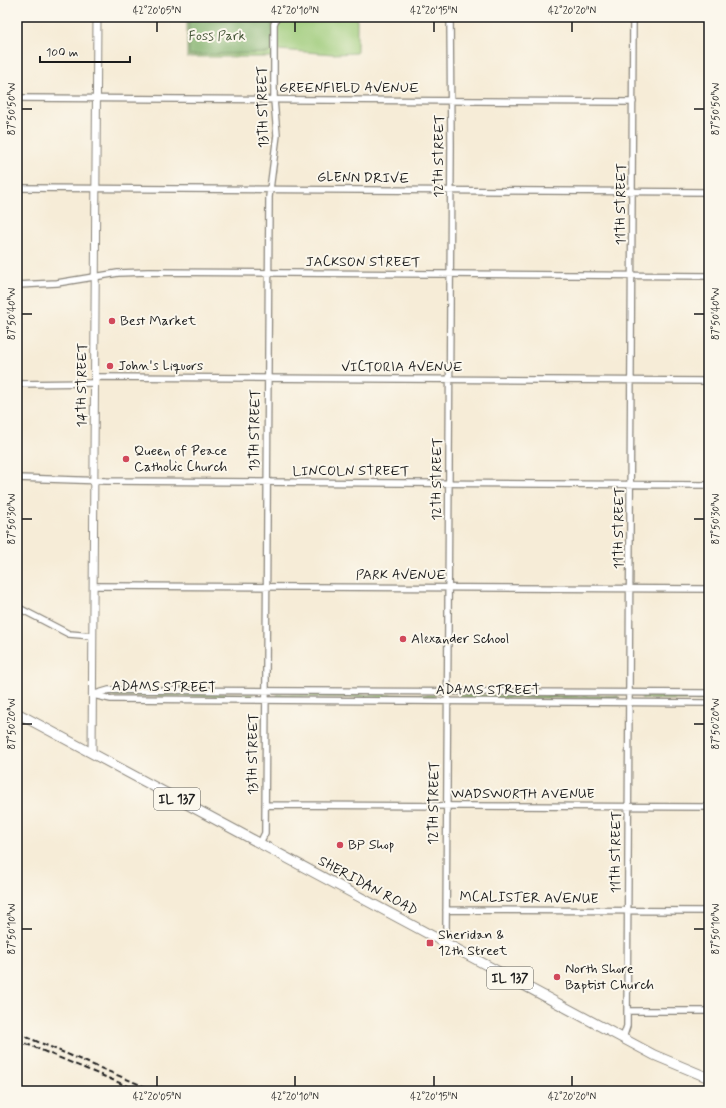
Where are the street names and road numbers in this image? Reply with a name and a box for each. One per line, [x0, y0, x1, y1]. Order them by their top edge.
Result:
street label: 13TH STREET [253, 66, 273, 148]
street label: GREENFIELD AVENUE [279, 79, 419, 97]
street label: 12TH STREET [430, 114, 448, 198]
street label: 11TH STREET [612, 163, 630, 245]
street label: GLENN DRIVE [317, 168, 409, 188]
street label: JACKSON STREET [305, 253, 421, 271]
street label: 14TH STREET [73, 343, 91, 427]
street label: VICTORIA AVENUE [341, 358, 463, 376]
street label: 13TH STREET [245, 389, 265, 471]
street label: 12TH STREET [428, 437, 446, 521]
street label: LINCOLN STREET [292, 462, 410, 480]
street label: 11TH STREET [610, 487, 628, 569]
street label: PARK AVENUE [356, 566, 446, 584]
street label: ADAMS STREET [112, 677, 216, 697]
street label: ADAMS STREET [436, 681, 540, 699]
street label: 13TH STREET [244, 713, 262, 795]
street label: 12TH STREET [424, 761, 444, 845]
street label: WADSWORTH AVENUE [451, 785, 595, 803]
road number: IL 137 [154, 788, 200, 810]
street label: 11TH STREET [607, 811, 625, 893]
street label: SHERIDAN ROAD [315, 852, 421, 920]
street label: MCALISTER AVENUE [459, 888, 599, 908]
road number: IL 137 [487, 967, 533, 989]

